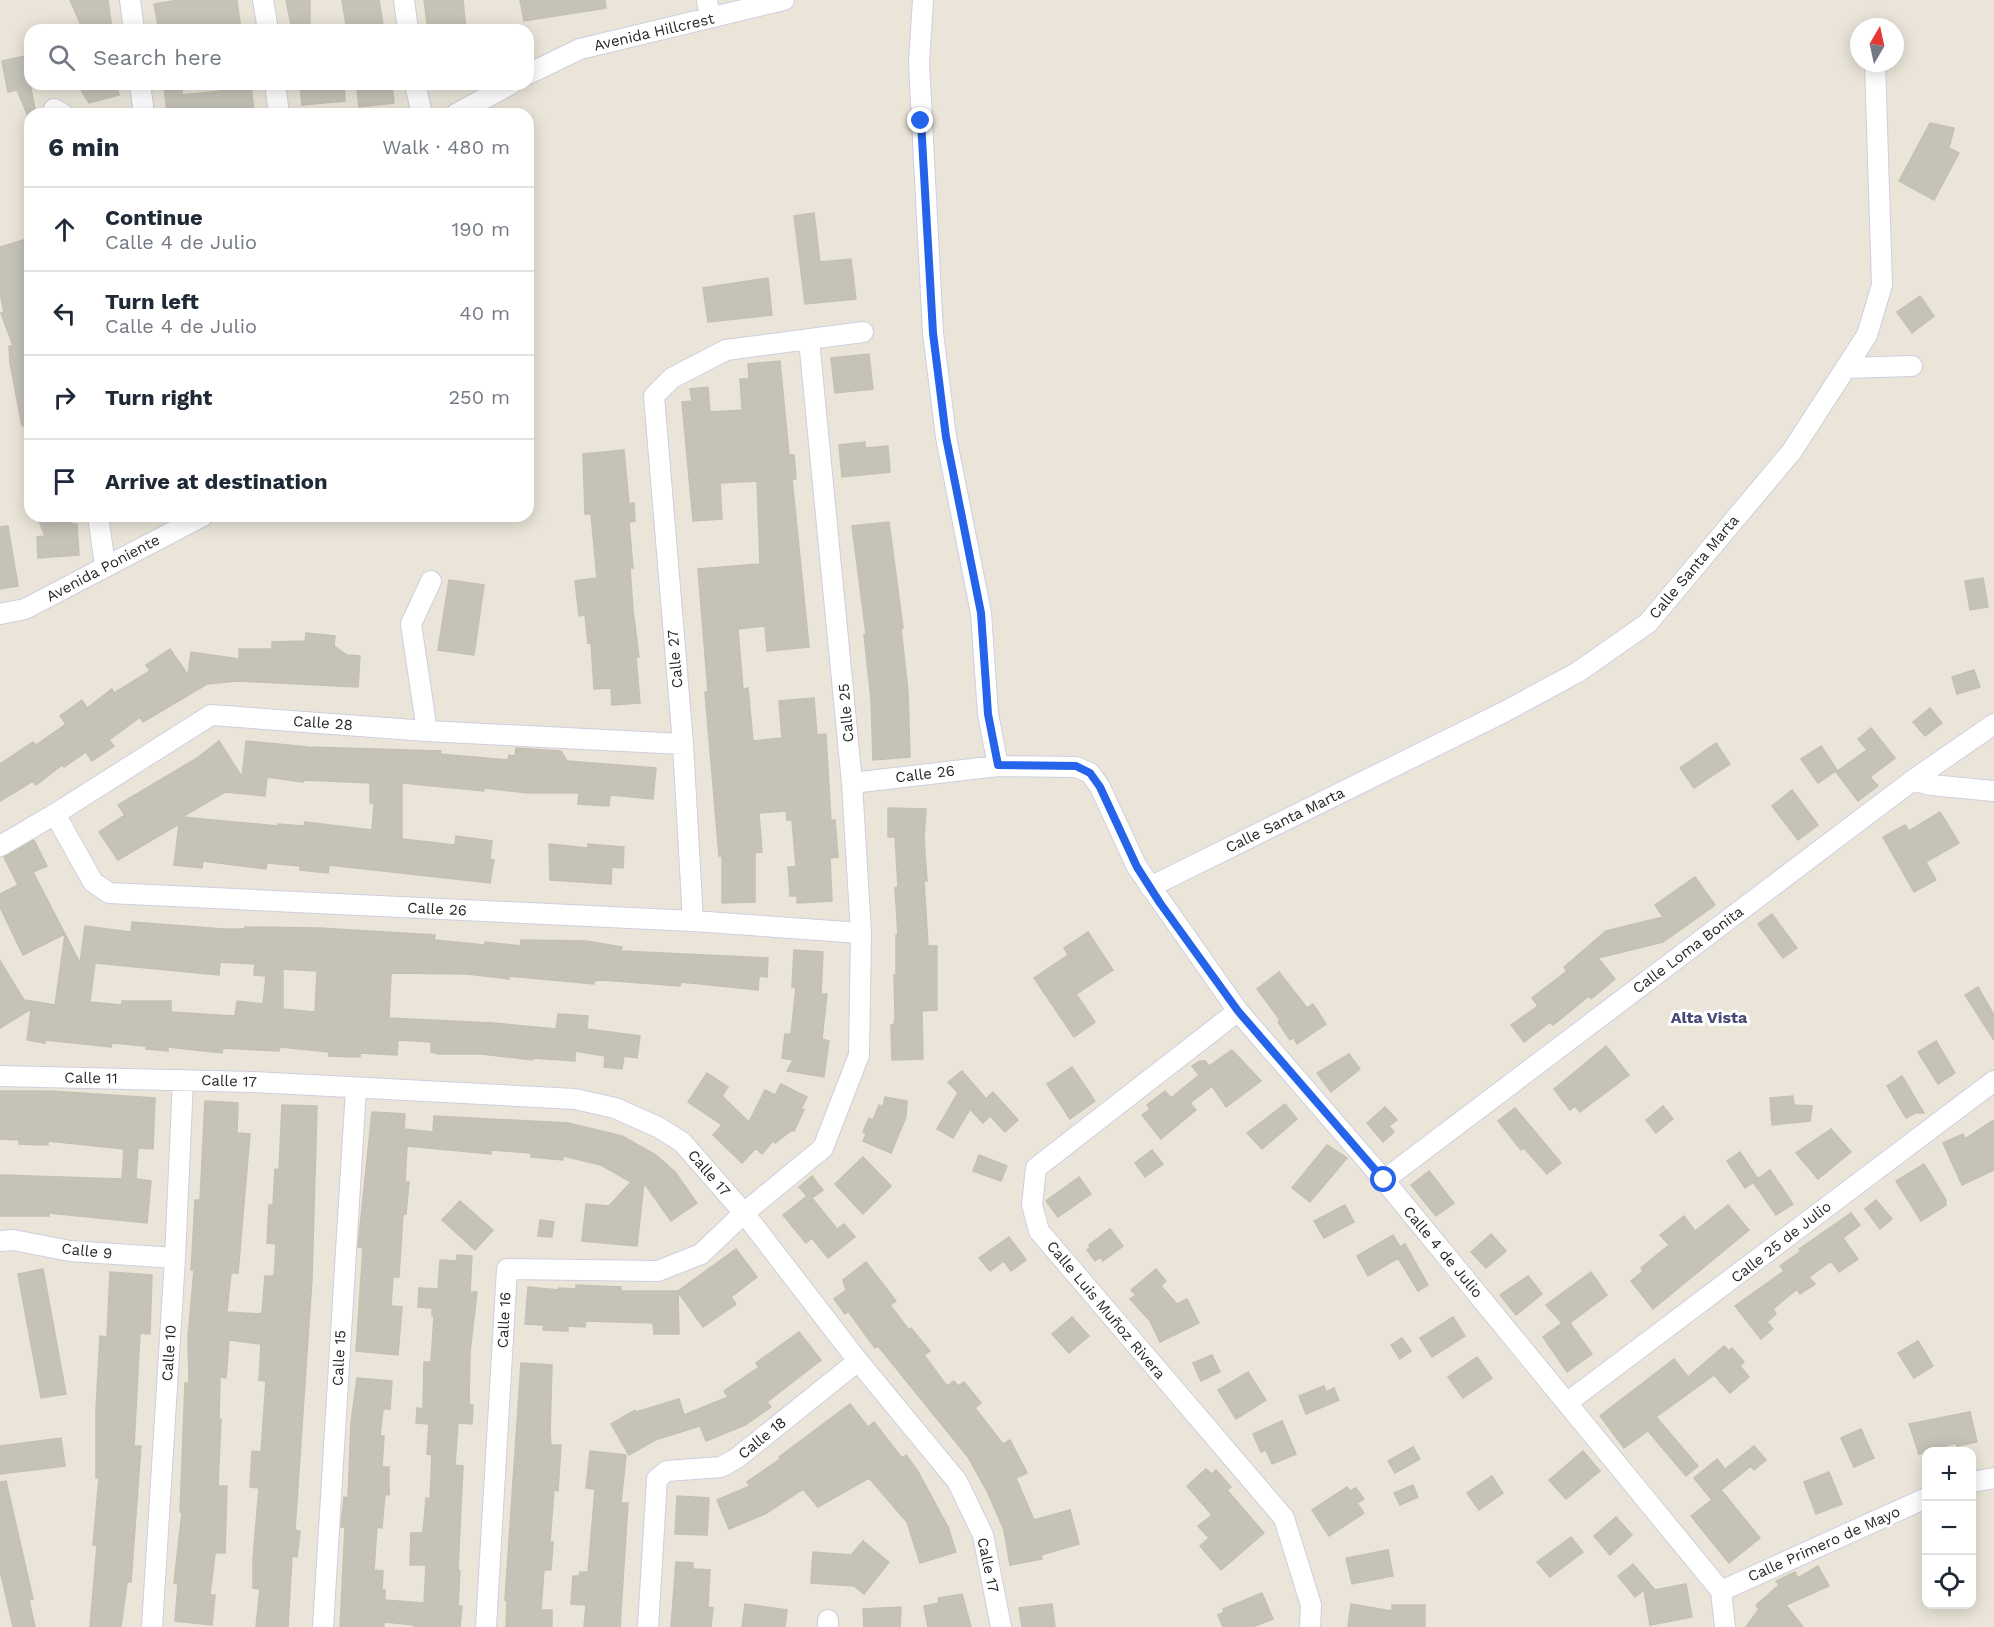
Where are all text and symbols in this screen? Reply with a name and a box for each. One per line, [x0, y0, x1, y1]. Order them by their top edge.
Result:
street label: Avenida Hillcrest [592, 9, 717, 55]
north arrow [1850, 18, 1904, 72]
search box [24, 24, 534, 90]
icon: search [45, 41, 78, 74]
text: Search here [93, 45, 222, 70]
route end [907, 107, 933, 133]
text: 6 min [48, 132, 120, 162]
text: Walk · 480 m [382, 135, 510, 159]
text: Continue [105, 205, 203, 230]
icon: ahead [48, 213, 81, 246]
text: 190 m [452, 217, 510, 241]
text: Calle 4 de Julio [105, 230, 257, 254]
text: Turn left [105, 289, 199, 314]
icon: left [48, 297, 81, 330]
text: 40 m [459, 301, 510, 325]
text: Calle 4 de Julio [105, 314, 257, 338]
icon: right [48, 381, 81, 414]
text: Turn right [105, 385, 212, 410]
text: 250 m [448, 385, 510, 409]
icon: arrive [48, 465, 81, 498]
text: Arrive at destination [105, 469, 328, 494]
street label: Calle Santa Marta [1645, 511, 1743, 623]
street label: Avenida Poniente [43, 531, 163, 605]
street label: Calle 27 [663, 629, 687, 689]
street label: Calle 25 [834, 683, 858, 743]
street label: Calle 28 [293, 712, 353, 734]
street label: Calle 26 [894, 761, 956, 787]
street label: Calle Santa Marta [1223, 783, 1348, 857]
street label: Calle 26 [407, 898, 467, 920]
street label: Calle Loma Bonita [1629, 902, 1747, 997]
district label: Alta Vista [1671, 1008, 1748, 1027]
street label: Calle 11 [64, 1069, 118, 1087]
street label: Calle 17 [201, 1071, 257, 1091]
street label: Calle 17 [684, 1146, 734, 1200]
route start [1370, 1166, 1396, 1192]
street label: Calle 25 de Julio [1727, 1197, 1835, 1287]
street label: Calle 4 de Julio [1399, 1203, 1487, 1301]
street label: Calle Luis Muñoz Rivera [1043, 1237, 1169, 1383]
street label: Calle 9 [61, 1239, 113, 1263]
street label: Calle 16 [494, 1291, 514, 1349]
street label: Calle 10 [158, 1324, 180, 1382]
street label: Calle 15 [329, 1330, 349, 1386]
street label: Calle 18 [734, 1413, 790, 1463]
map controls [1922, 1447, 1976, 1609]
button: + [1922, 1447, 1976, 1501]
button: − [1922, 1501, 1976, 1555]
street label: Calle Primero de Mayo [1745, 1502, 1903, 1586]
street label: Calle 17 [973, 1536, 1003, 1594]
button: locate [1922, 1555, 1976, 1609]

